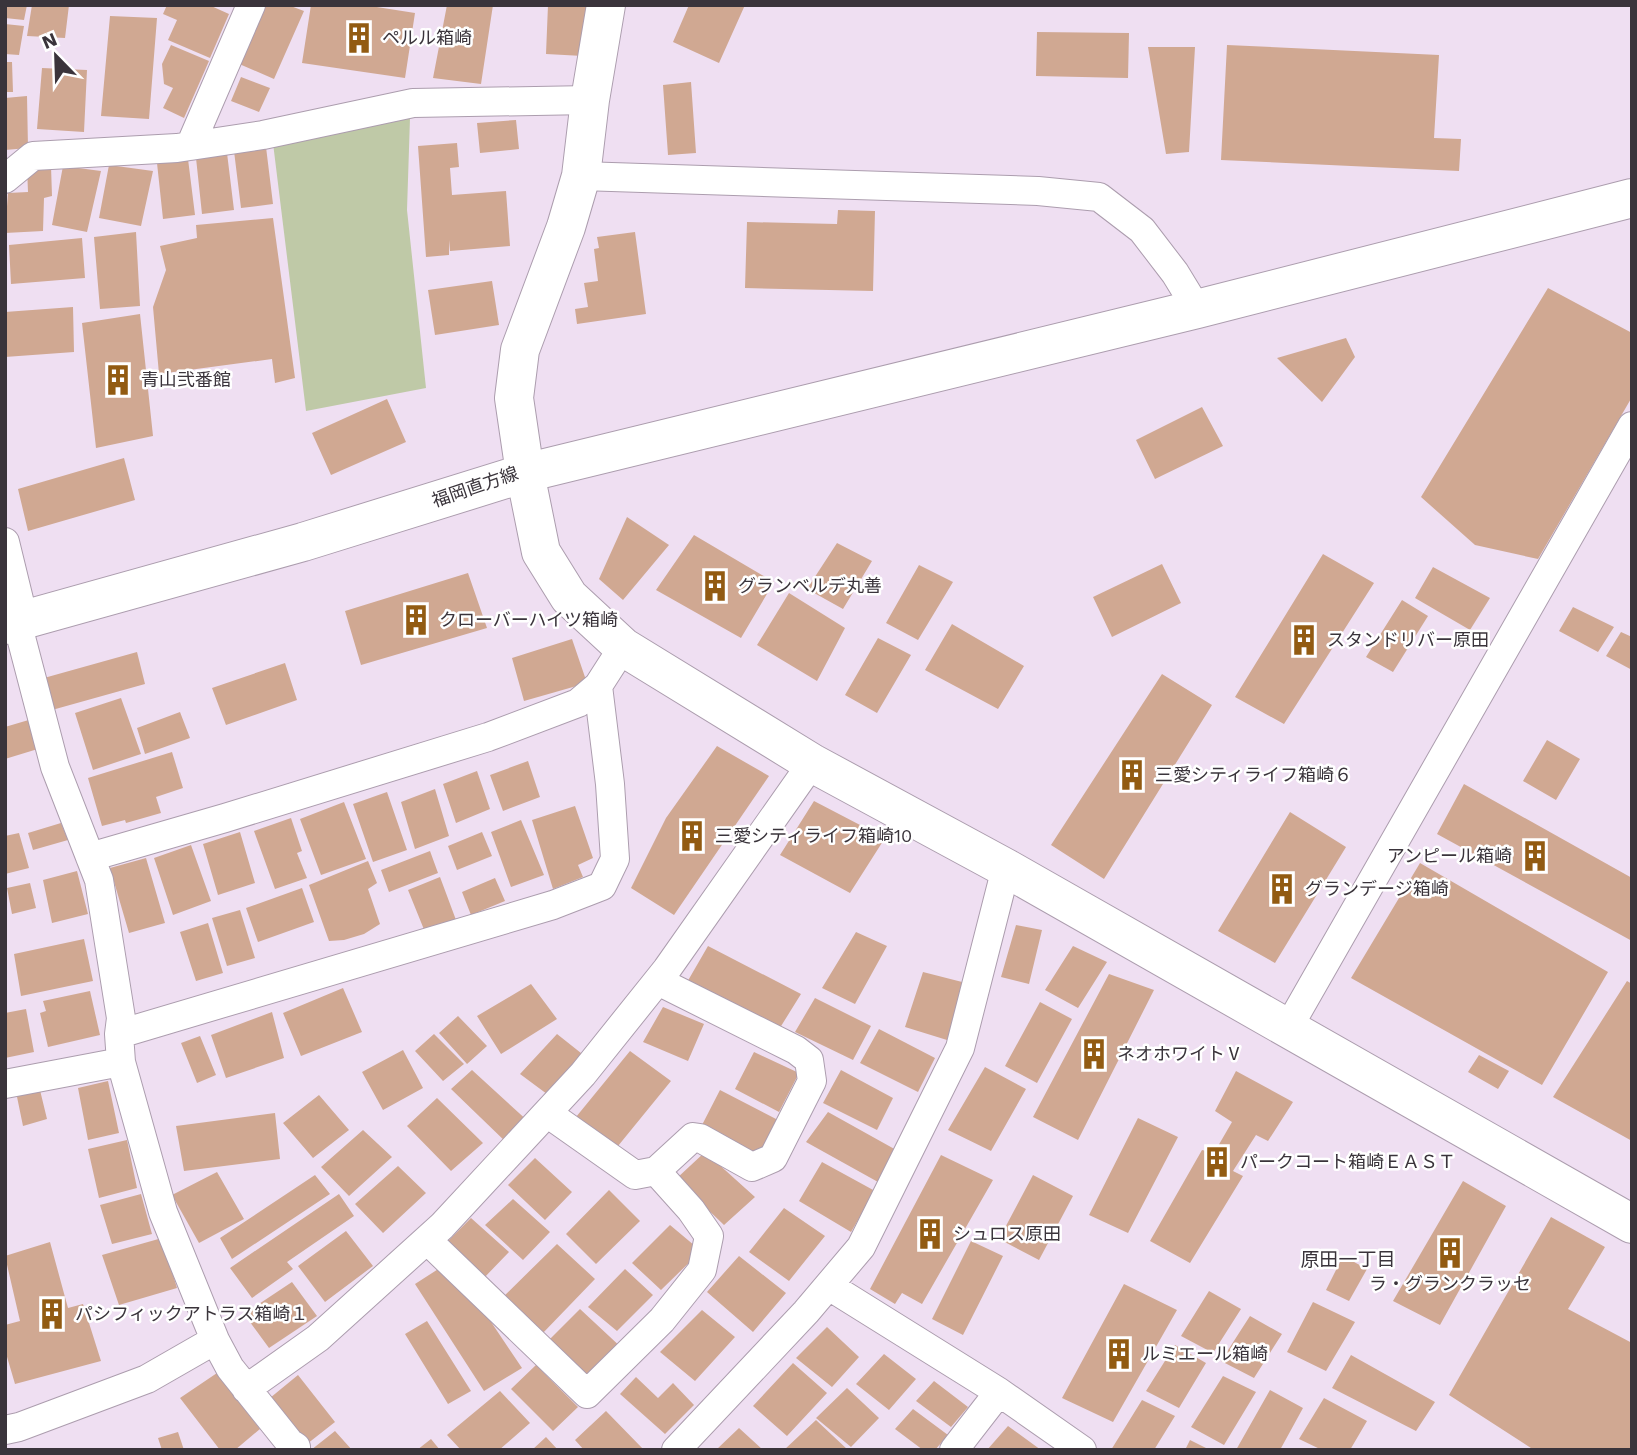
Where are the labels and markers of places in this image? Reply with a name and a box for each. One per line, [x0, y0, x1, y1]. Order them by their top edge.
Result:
building icon: ペルル箱崎 [342, 21, 376, 55]
place label: ペルル箱崎 [382, 27, 472, 48]
building icon: 青山弐番館 [101, 363, 135, 397]
place label: 青山弐番館 [141, 369, 231, 390]
building icon: グランベルデ丸善 [698, 569, 732, 603]
place label: グランベルデ丸善 [738, 575, 882, 596]
building icon: クローバーハイツ箱崎 [399, 603, 433, 637]
place label: クローバーハイツ箱崎 [439, 609, 618, 630]
building icon: スタンドリバー原田 [1287, 623, 1321, 657]
place label: スタンドリバー原田 [1327, 629, 1489, 650]
building icon: 三愛シティライフ箱崎６ [1115, 758, 1149, 792]
place label: 三愛シティライフ箱崎６ [1155, 764, 1352, 785]
building icon: 三愛シティライフ箱崎10 [675, 819, 709, 853]
place label: 三愛シティライフ箱崎10 [715, 825, 912, 846]
building icon: アンピール箱崎 [1518, 839, 1552, 873]
place label: アンピール箱崎 [1387, 845, 1512, 866]
building icon: グランデージ箱崎 [1265, 872, 1299, 906]
place label: グランデージ箱崎 [1305, 878, 1449, 899]
building icon: ネオホワイトⅤ [1077, 1037, 1111, 1071]
place label: ネオホワイトⅤ [1117, 1043, 1243, 1064]
building icon: パークコート箱崎ＥＡＳＴ [1200, 1145, 1234, 1179]
place label: パークコート箱崎ＥＡＳＴ [1240, 1151, 1456, 1172]
building icon: シュロス原田 [913, 1217, 947, 1251]
place label: シュロス原田 [953, 1223, 1061, 1244]
building icon: ラ・グランクラッセ [1433, 1236, 1467, 1270]
place label: ラ・グランクラッセ [1369, 1273, 1531, 1294]
building icon: パシフィックアトラス箱崎１ [35, 1297, 69, 1331]
place label: パシフィックアトラス箱崎１ [75, 1303, 308, 1324]
building icon: ルミエール箱崎 [1102, 1337, 1136, 1371]
place label: ルミエール箱崎 [1142, 1343, 1268, 1364]

